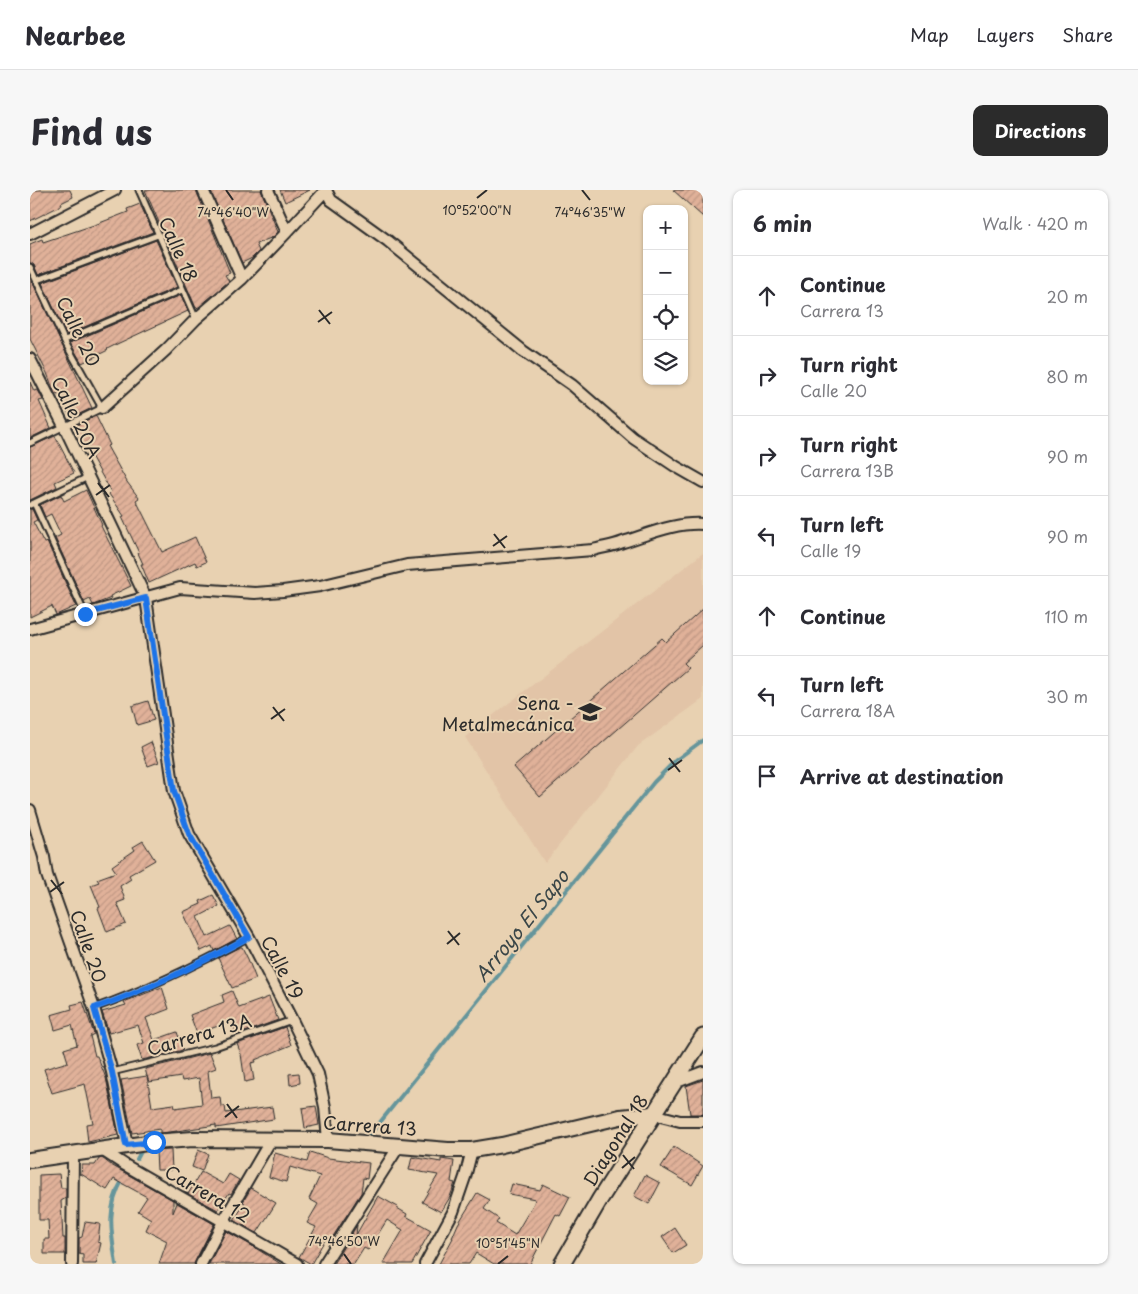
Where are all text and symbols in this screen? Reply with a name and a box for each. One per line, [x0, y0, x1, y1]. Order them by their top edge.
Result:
text: Nearbee [25, 17, 126, 53]
text: Map [910, 21, 949, 48]
text: Layers [977, 21, 1034, 48]
text: Share [1062, 21, 1113, 48]
text: Find us [30, 104, 152, 157]
button: Directions [973, 105, 1108, 156]
text: 10°52'00"N [442, 201, 512, 219]
text: 74°46'40"W [197, 203, 270, 221]
text: 74°46'35"W [555, 203, 626, 221]
map controls [643, 205, 688, 385]
button: + [643, 205, 688, 250]
text: 6 min [753, 207, 812, 239]
text: Walk · 420 m [982, 211, 1088, 235]
street label: Calle 18 [153, 212, 205, 286]
button: − [643, 250, 688, 295]
text: Continue [800, 270, 886, 298]
icon: ahead [753, 282, 781, 310]
text: 20 m [1047, 284, 1088, 308]
street label: Calle 20 [50, 291, 108, 371]
button: locate [643, 295, 688, 340]
text: Carrera 13 [800, 298, 884, 322]
button: layers [643, 340, 688, 385]
text: Turn right [800, 350, 898, 378]
icon: right [753, 362, 781, 390]
text: 80 m [1046, 364, 1088, 388]
street label: Calle 20A [45, 371, 109, 463]
text: Calle 20 [800, 378, 867, 402]
text: Turn right [800, 430, 898, 458]
icon: right [753, 442, 781, 470]
text: 90 m [1047, 444, 1088, 468]
text: Carrera 13B [800, 458, 894, 482]
text: Turn left [800, 510, 884, 538]
icon: left [753, 522, 781, 550]
text: 90 m [1047, 524, 1088, 548]
text: Calle 19 [800, 538, 861, 562]
icon: ahead [753, 602, 781, 630]
text: Continue [800, 602, 886, 630]
route end [74, 603, 97, 626]
text: 110 m [1045, 604, 1088, 628]
text: Turn left [800, 670, 884, 698]
icon: left [753, 682, 781, 710]
text: 30 m [1046, 684, 1088, 708]
place label: Sena - Metalmecánica [442, 689, 575, 737]
text: Carrera 18A [800, 698, 895, 722]
school or university icon: Sena - Metalmecánica [577, 699, 603, 725]
icon: arrive [753, 762, 781, 790]
text: Arrive at destination [800, 762, 1004, 790]
water label: Arroyo El Sapo [467, 862, 576, 987]
street label: Calle 20 [64, 906, 114, 986]
street label: Calle 19 [255, 930, 311, 1004]
street label: Carrera 13A [143, 1006, 255, 1062]
street label: Diagonal 18 [576, 1089, 654, 1191]
street label: Carrera 13 [322, 1108, 418, 1142]
route start [143, 1131, 166, 1154]
street label: Carrera 12 [160, 1158, 256, 1228]
text: 74°46'50"W [308, 1232, 380, 1250]
text: 10°51'45"N [476, 1234, 540, 1252]

